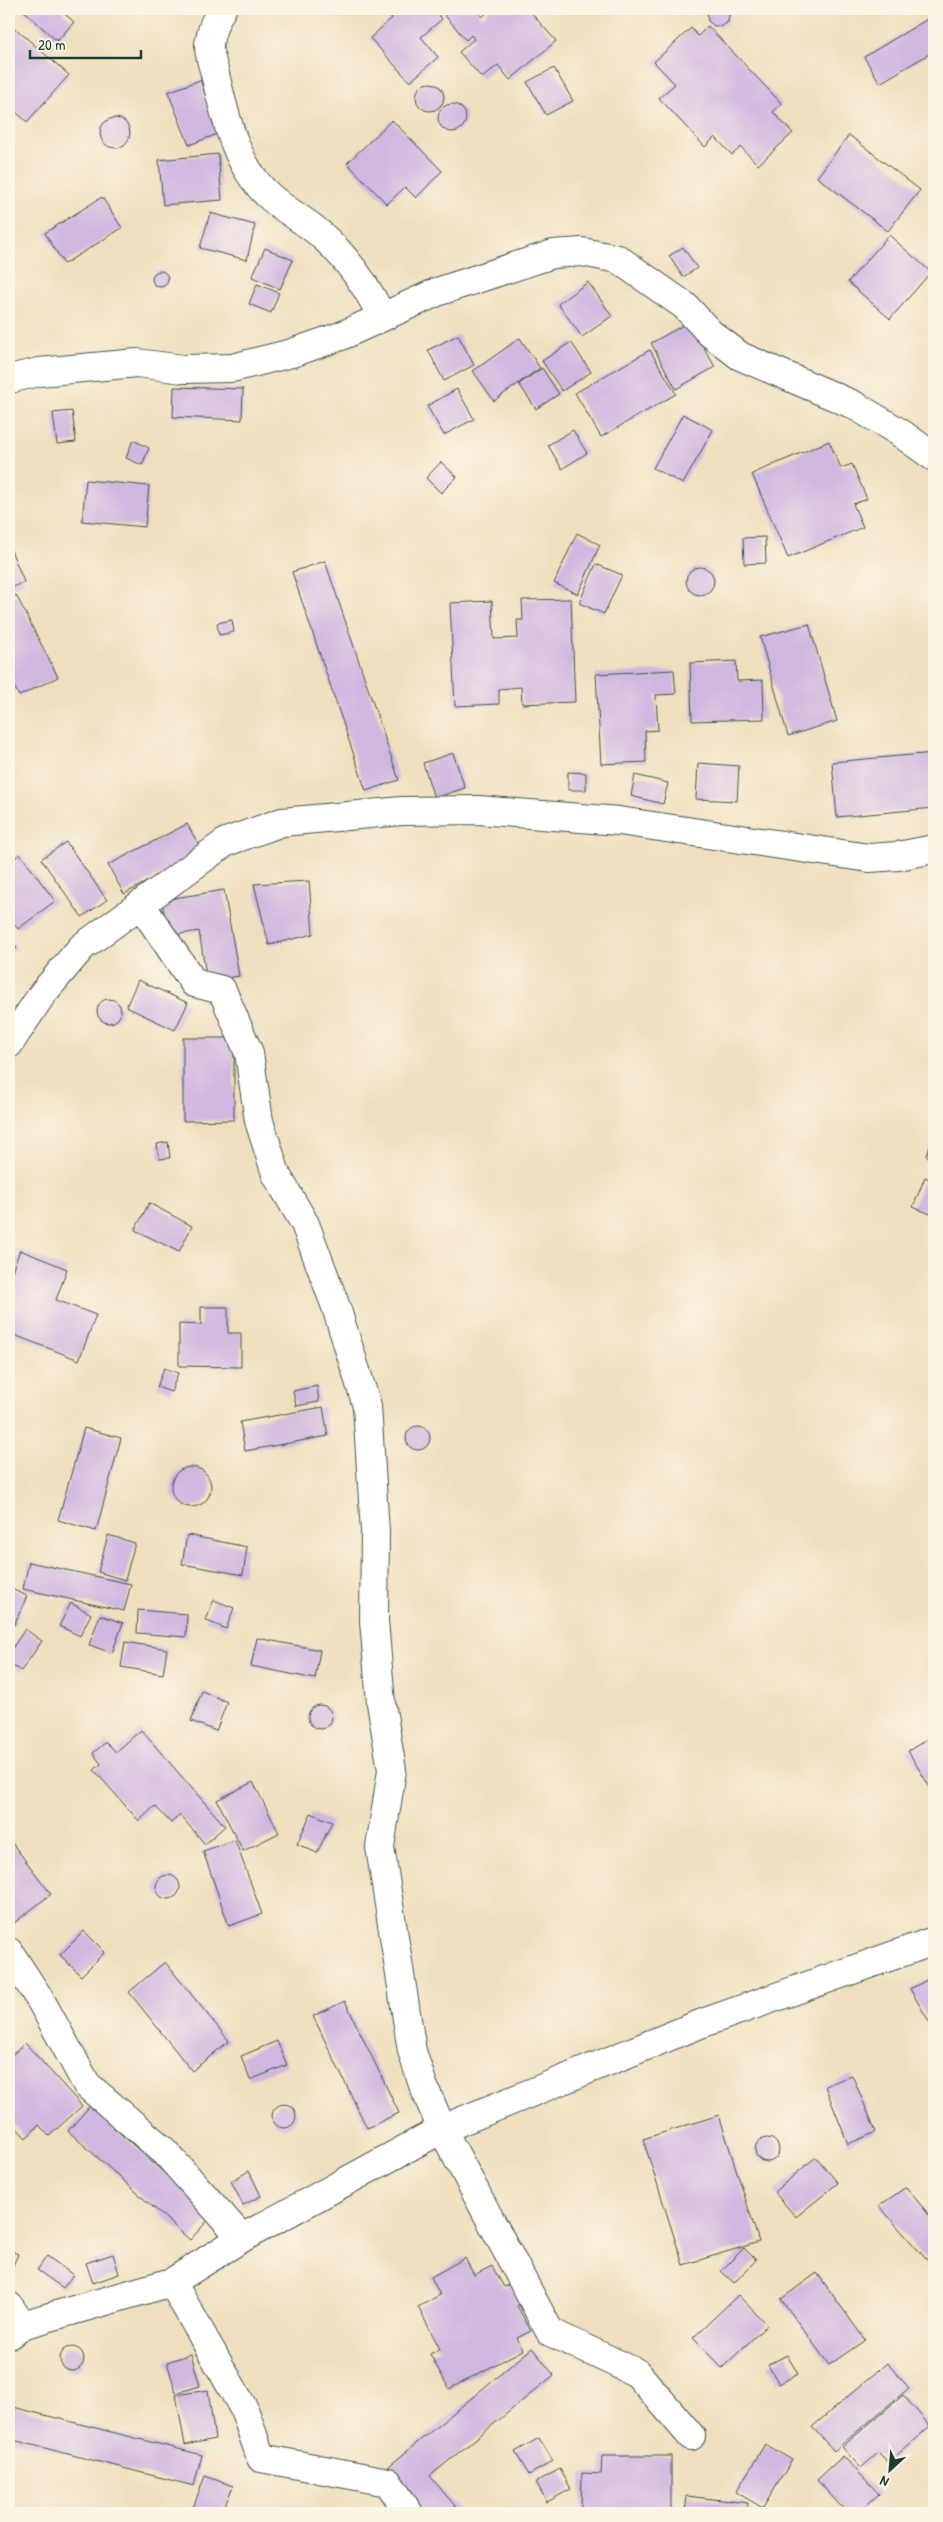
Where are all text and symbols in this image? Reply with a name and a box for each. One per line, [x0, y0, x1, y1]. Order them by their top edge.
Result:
scale bar [30, 28, 141, 60]
text: 20 m [38, 34, 65, 55]
north arrow [866, 2444, 916, 2494]
text: N [876, 2472, 892, 2492]

